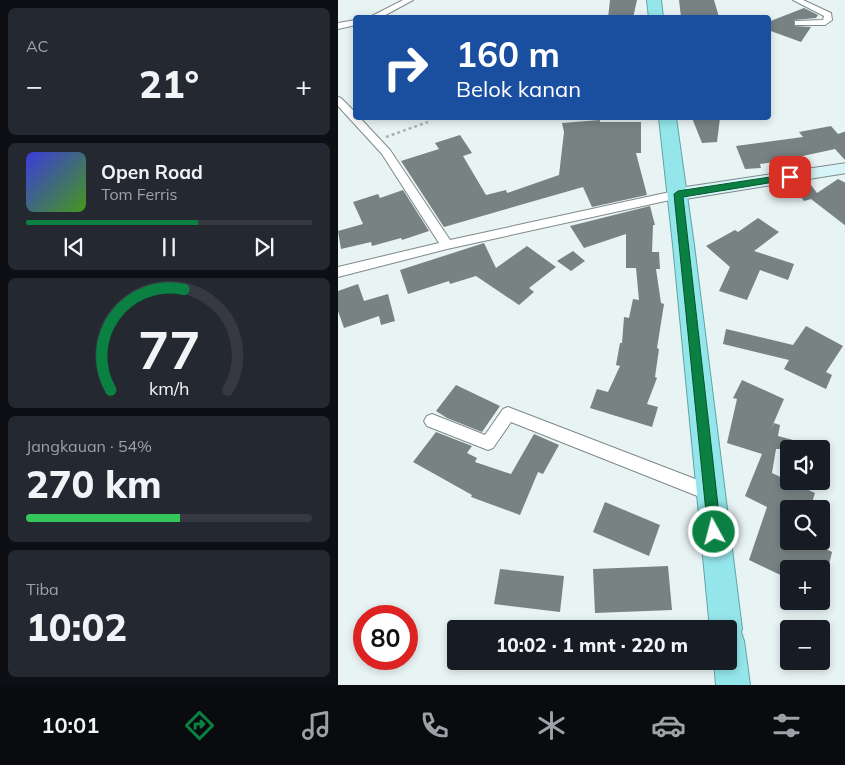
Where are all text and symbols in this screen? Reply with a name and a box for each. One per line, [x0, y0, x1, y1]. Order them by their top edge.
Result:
text: 160 m [456, 32, 560, 76]
icon: right [373, 35, 438, 100]
text: AC [26, 36, 49, 56]
text: 21° [139, 60, 199, 108]
text: − [26, 68, 43, 103]
text: + [295, 68, 312, 103]
text: Belok kanan [456, 75, 581, 103]
pin [769, 156, 811, 198]
text: Open Road [101, 160, 203, 184]
icon: arrive [776, 163, 804, 191]
text: Tom Ferris [101, 184, 178, 204]
icon: previous [60, 233, 88, 261]
icon: pause [155, 233, 183, 261]
icon: next [250, 233, 278, 261]
text: 77 [138, 317, 200, 382]
text: km/h [149, 377, 189, 399]
text: Jangkauan · 54% [26, 436, 152, 456]
map controls [780, 440, 830, 670]
button: sound [780, 440, 830, 490]
text: 270 km [26, 460, 162, 508]
button: search [780, 500, 830, 550]
position arrow [687, 505, 739, 557]
button: + [780, 560, 830, 610]
text: Tiba [26, 579, 59, 599]
text: 10:02 [26, 603, 127, 651]
speed limit sign: 80 [353, 605, 418, 670]
button: − [780, 620, 830, 670]
text: 10:02 · 1 mnt · 220 m [496, 633, 688, 657]
icon: directions [182, 708, 217, 743]
icon: music [299, 708, 334, 743]
icon: phone [417, 708, 452, 743]
icon: climate [534, 708, 569, 743]
icon: car [651, 708, 686, 743]
icon: filters [769, 708, 804, 743]
text: 10:01 [41, 711, 99, 739]

